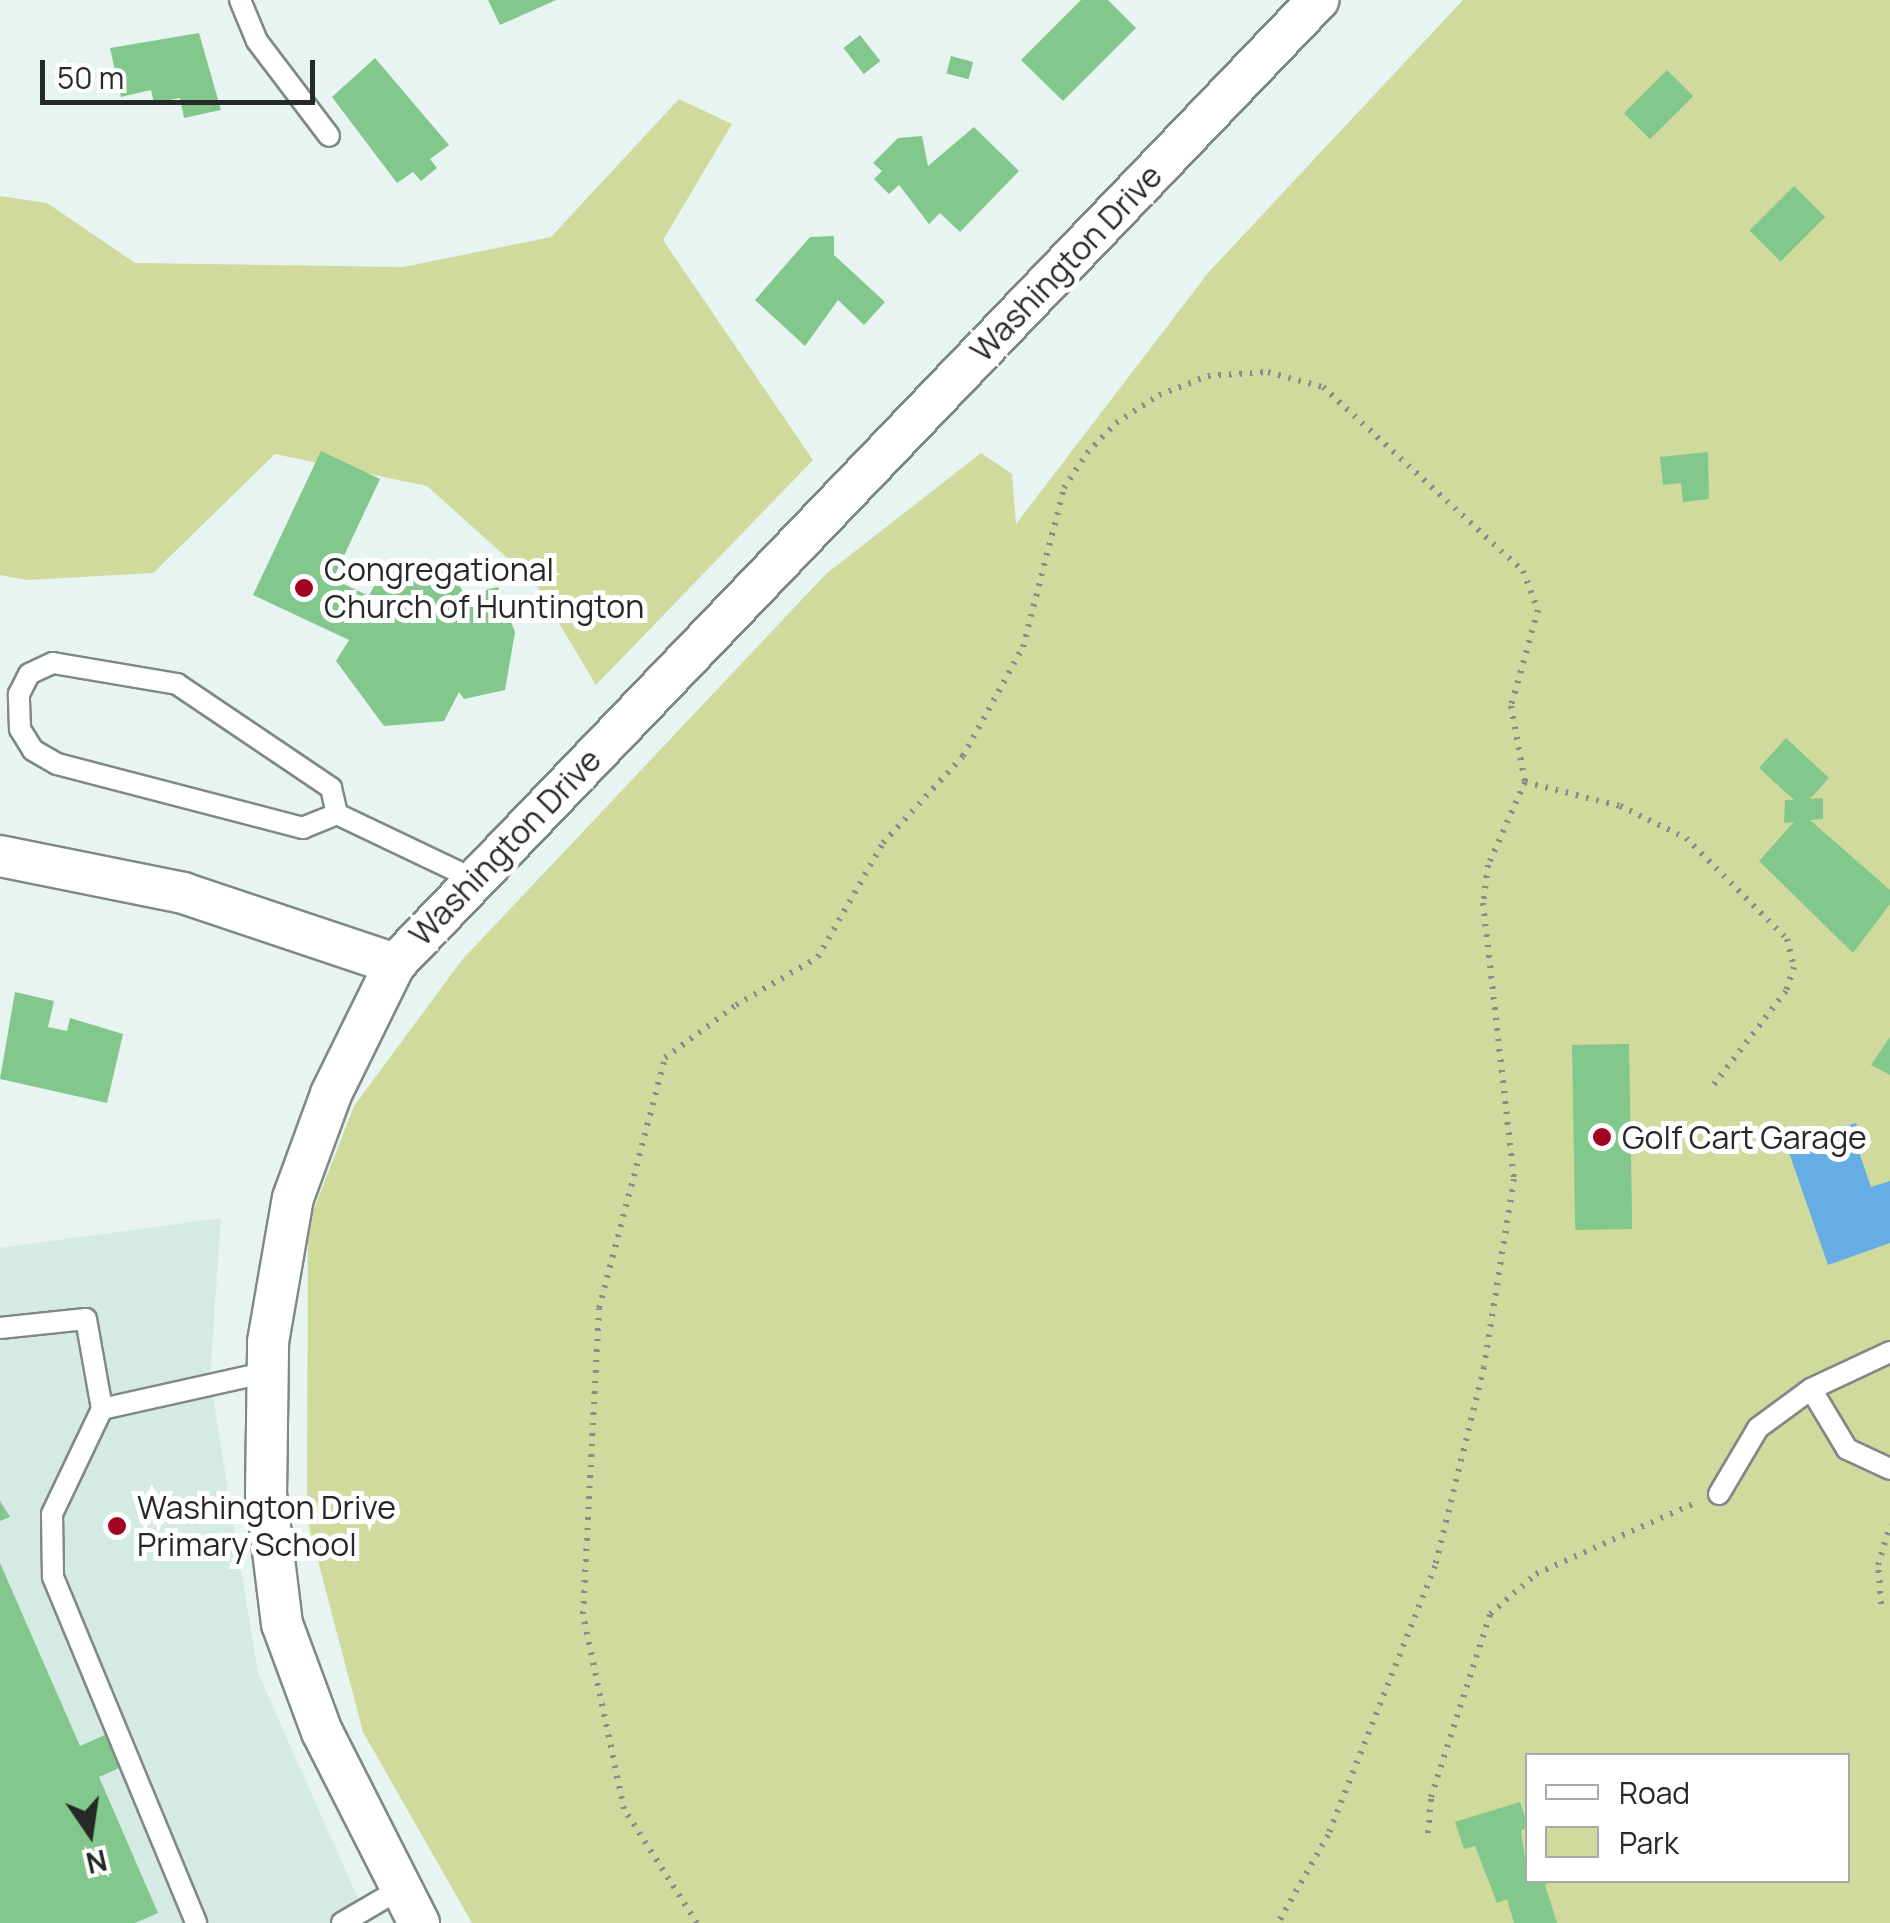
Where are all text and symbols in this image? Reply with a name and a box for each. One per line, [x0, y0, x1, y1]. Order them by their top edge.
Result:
scale bar [45, 40, 320, 102]
text: 50 m [57, 57, 124, 98]
street label: Washington Drive [962, 157, 1170, 369]
place label: Congregational Church of Huntington [324, 551, 644, 626]
marker: Congregational Church of Huntington [293, 577, 315, 599]
street label: Washington Drive [401, 741, 609, 953]
place label: Golf Cart Garage [1622, 1118, 1867, 1156]
marker: Golf Cart Garage [1591, 1126, 1613, 1148]
place label: Washington Drive Primary School [137, 1489, 396, 1564]
marker: Washington Drive Primary School [106, 1515, 128, 1537]
legend [1525, 1753, 1850, 1883]
text: Road [1619, 1772, 1690, 1813]
north arrow [40, 1783, 140, 1883]
text: Park [1619, 1822, 1679, 1863]
text: N [83, 1841, 111, 1883]

